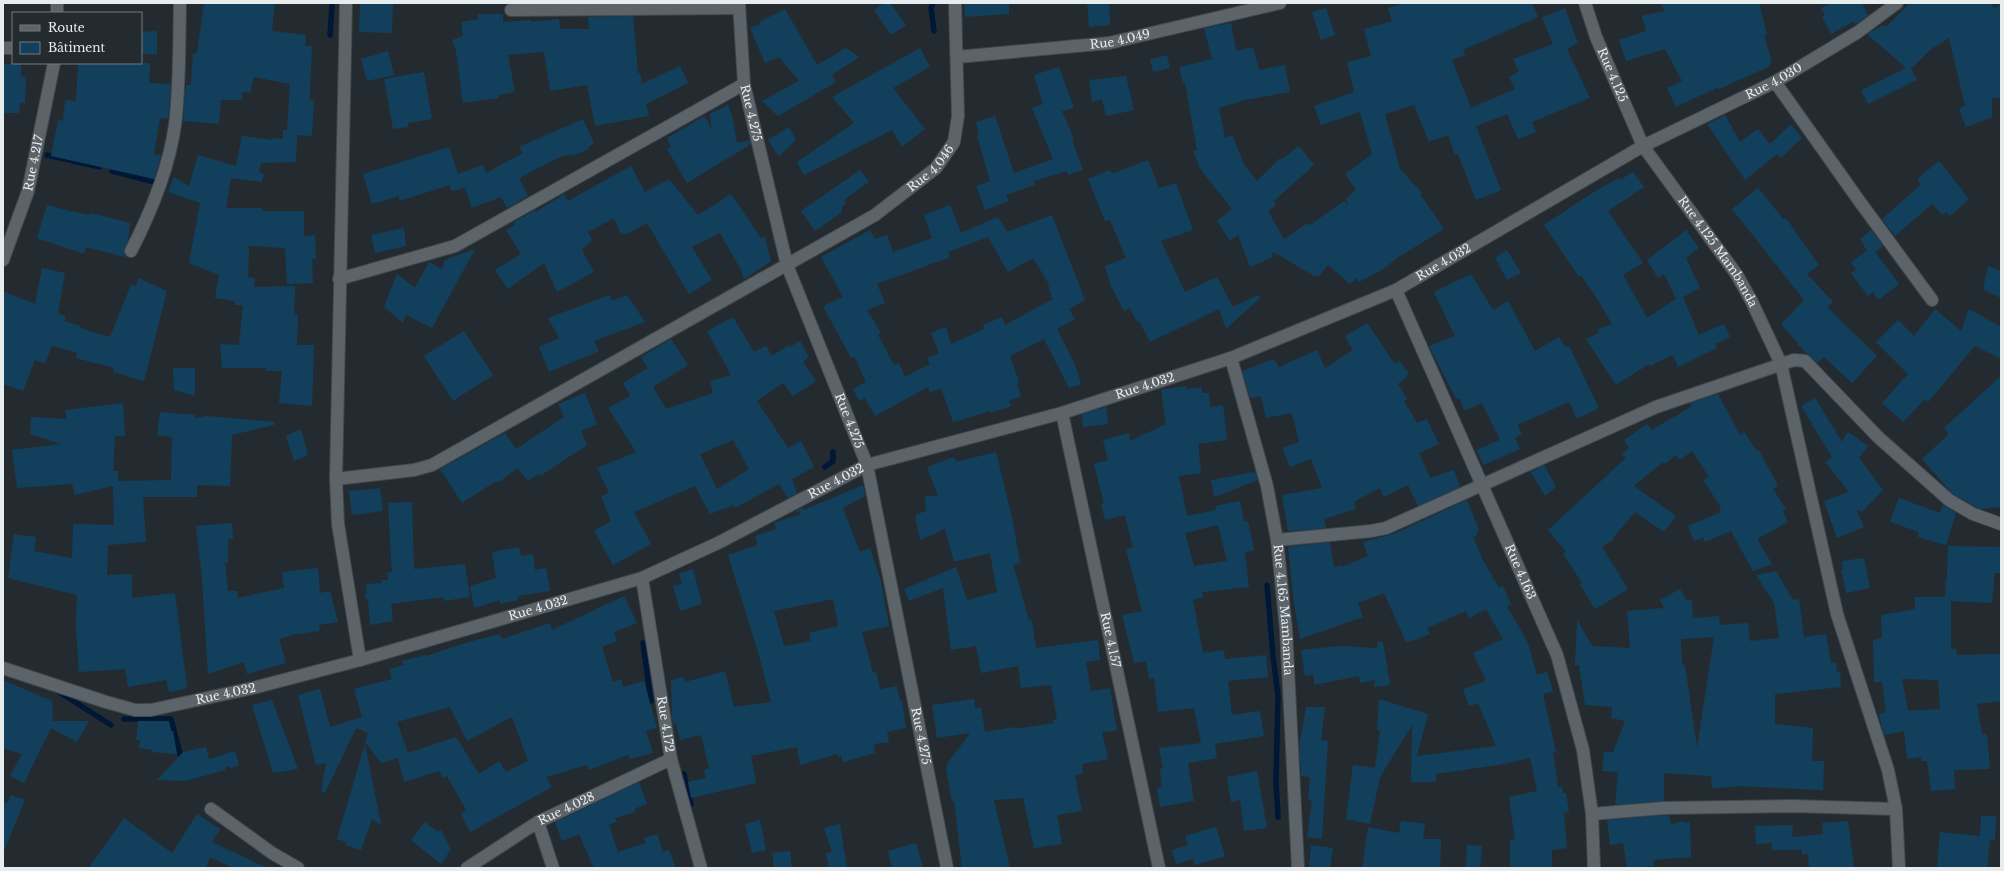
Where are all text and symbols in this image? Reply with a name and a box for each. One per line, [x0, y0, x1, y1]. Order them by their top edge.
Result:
legend [12, 12, 142, 64]
text: Route [48, 20, 85, 35]
street label: Rue 4.049 [1089, 26, 1151, 52]
text: Bâtiment [48, 40, 106, 55]
street label: Rue 4.125 [1594, 45, 1631, 104]
street label: Rue 4.030 [1743, 59, 1805, 102]
street label: Rue 4.275 [737, 83, 765, 143]
street label: Rue 4.217 [20, 133, 46, 192]
street label: Rue 4.046 [904, 141, 957, 195]
street label: Rue 4.125 Mambanda [1675, 193, 1761, 310]
street label: Rue 4.032 [1413, 240, 1473, 284]
street label: Rue 4.032 [1113, 369, 1176, 402]
street label: Rue 4.275 [832, 391, 868, 451]
street label: Rue 4.032 [805, 460, 866, 502]
street label: Rue 4.163 [1502, 542, 1539, 601]
street label: Rue 4.165 Mambanda [1270, 543, 1296, 676]
street label: Rue 4.032 [506, 592, 569, 623]
street label: Rue 4.157 [1098, 611, 1124, 670]
street label: Rue 4.032 [194, 680, 257, 707]
street label: Rue 4.172 [654, 695, 678, 753]
street label: Rue 4.275 [908, 706, 934, 766]
street label: Rue 4.028 [535, 788, 597, 828]

